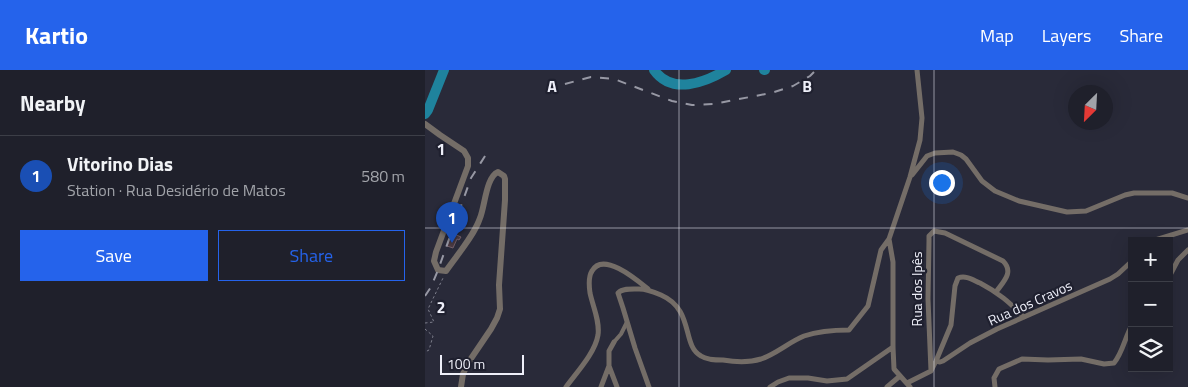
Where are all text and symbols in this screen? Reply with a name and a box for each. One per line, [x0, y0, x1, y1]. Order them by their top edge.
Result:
text: Kartio [25, 17, 88, 53]
text: Map [980, 22, 1014, 49]
text: Layers [1042, 22, 1091, 49]
text: Share [1119, 22, 1163, 49]
text: A [547, 74, 557, 98]
text: B [802, 74, 812, 98]
north arrow [1068, 85, 1113, 130]
text: Nearby [20, 87, 85, 119]
text: 1 [437, 137, 445, 161]
text: Vitorino Dias [67, 149, 173, 178]
text: 1 [32, 164, 40, 188]
text: 580 m [361, 164, 405, 188]
your location [929, 170, 955, 196]
text: Station · Rua Desidério de Matos [67, 178, 286, 202]
pin: 1 [436, 202, 468, 243]
button: Save [20, 230, 208, 281]
button: Share [218, 230, 405, 281]
map controls [1128, 237, 1173, 372]
button: + [1128, 237, 1173, 282]
street label: Rua dos Ipês [906, 252, 927, 326]
street label: Rua dos Cravos [984, 275, 1075, 331]
button: − [1128, 282, 1173, 327]
text: 2 [437, 295, 445, 319]
button: layers [1128, 327, 1173, 372]
scale bar [440, 352, 524, 375]
text: 100 m [447, 353, 485, 374]

